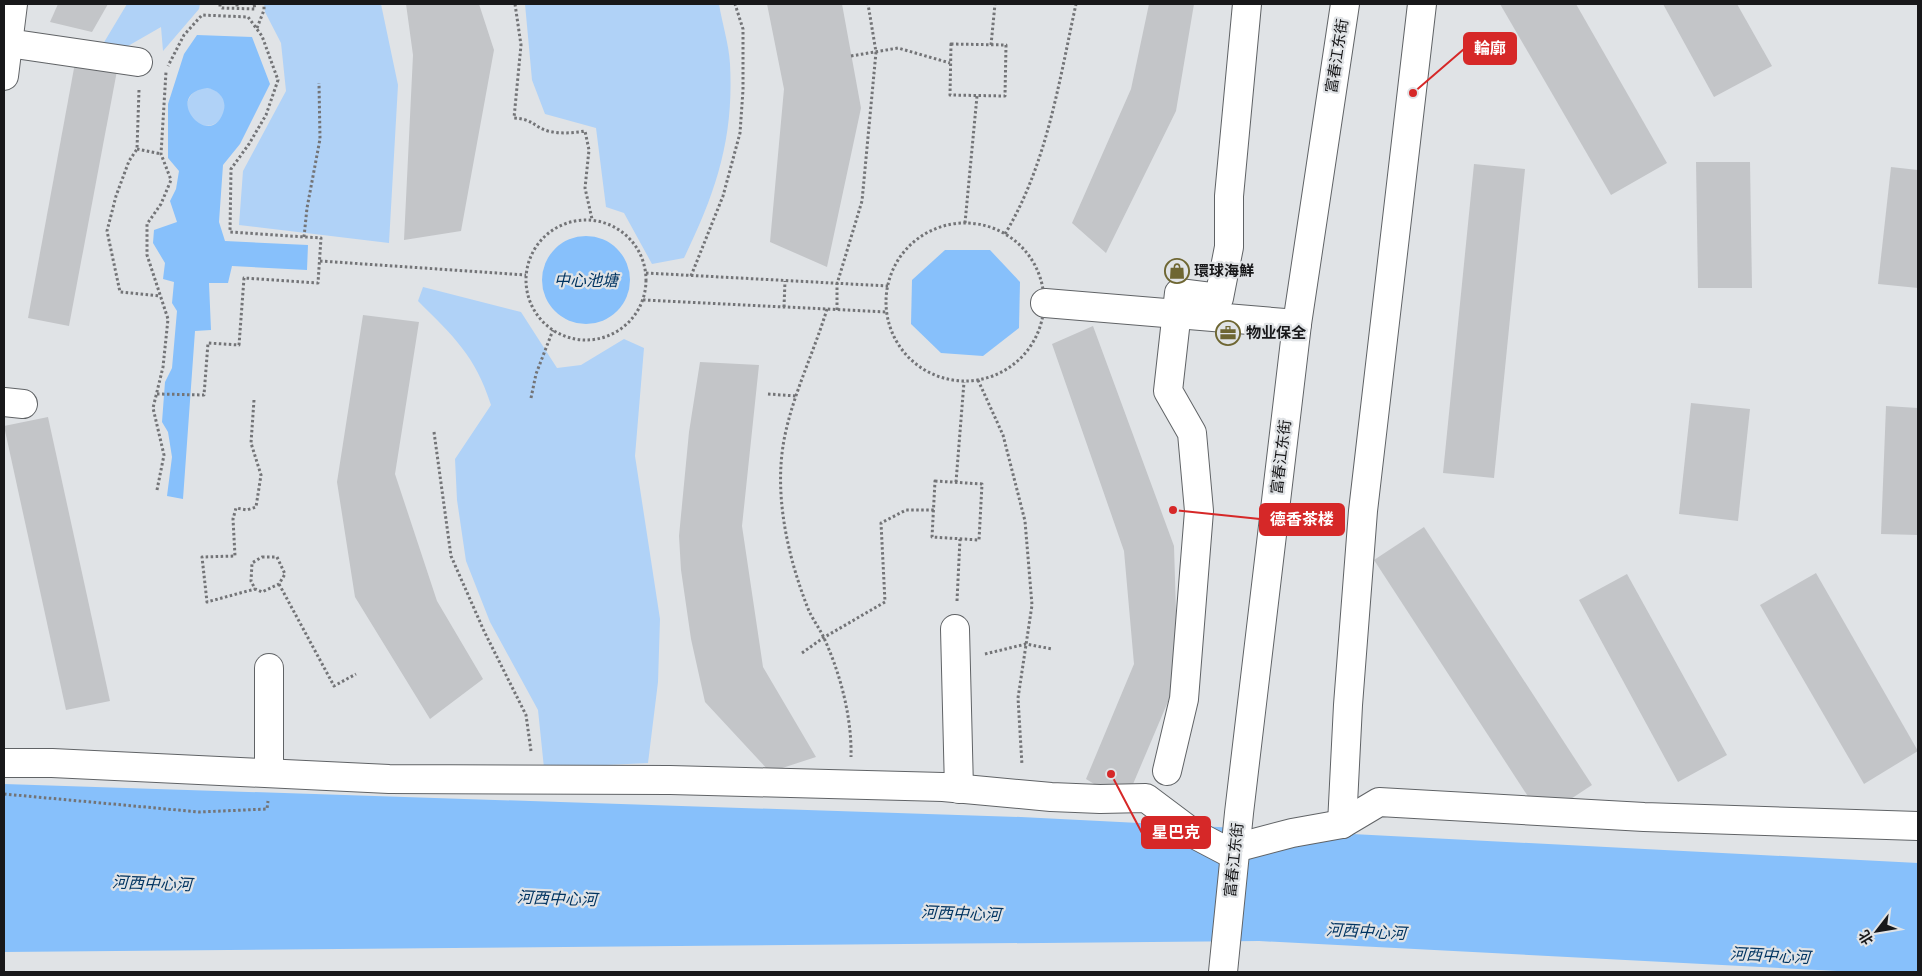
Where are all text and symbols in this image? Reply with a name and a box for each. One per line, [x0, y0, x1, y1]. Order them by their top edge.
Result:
street label: 富春江东街 [1322, 18, 1351, 94]
callout: 輪廓 [1464, 33, 1516, 64]
text: 輪廓 [1474, 39, 1506, 57]
shop icon: 環球海鮮 [1164, 258, 1190, 284]
place label: 環球海鮮 [1194, 262, 1254, 279]
water label: 中心池塘 [554, 272, 621, 289]
office icon: 物业保全 [1215, 320, 1241, 346]
place label: 物业保全 [1246, 324, 1307, 341]
street label: 富春江东街 [1267, 419, 1294, 495]
callout: 德香茶楼 [1260, 504, 1344, 535]
text: 德香茶楼 [1270, 510, 1334, 528]
callout: 星巴克 [1142, 817, 1210, 848]
street label: 富春江东街 [1221, 822, 1246, 898]
text: 星巴克 [1152, 824, 1200, 841]
water label: 河西中心河 [112, 874, 195, 893]
water label: 河西中心河 [517, 889, 600, 908]
water label: 河西中心河 [921, 904, 1004, 923]
north arrow [1852, 906, 1902, 956]
water label: 河西中心河 [1326, 921, 1409, 942]
text: 北 [1855, 928, 1876, 948]
water label: 河西中心河 [1730, 945, 1813, 966]

